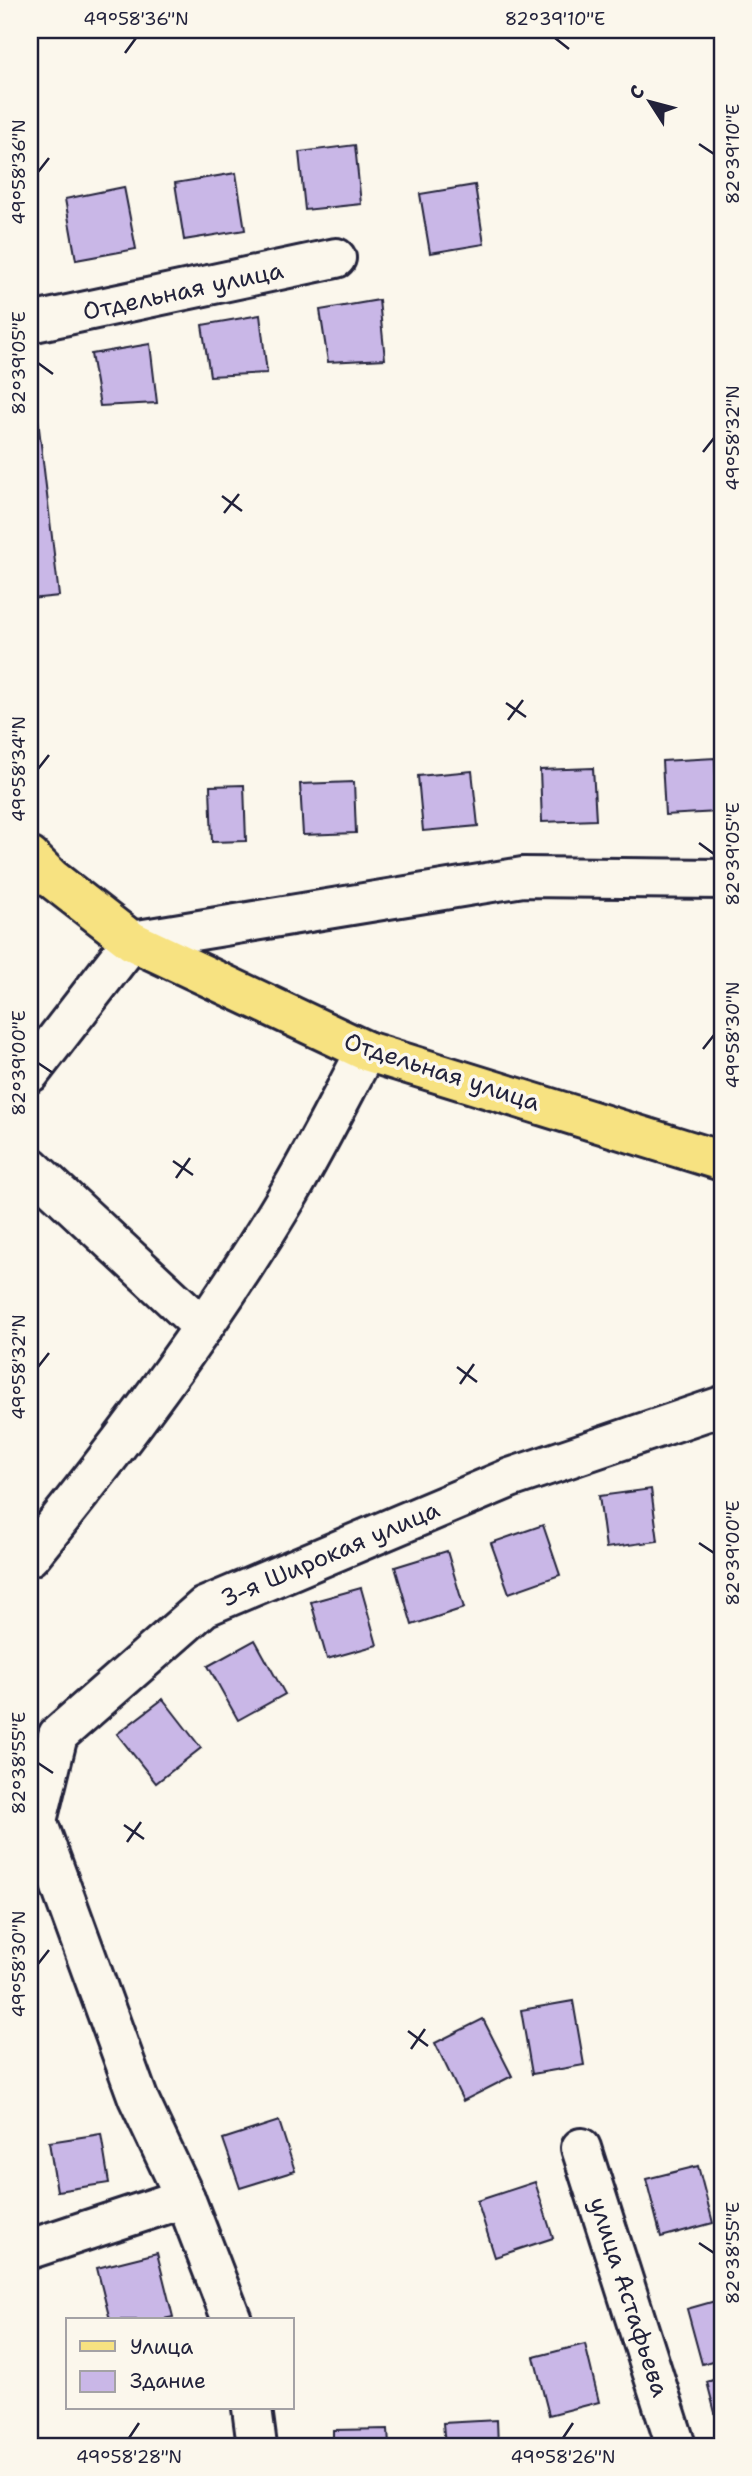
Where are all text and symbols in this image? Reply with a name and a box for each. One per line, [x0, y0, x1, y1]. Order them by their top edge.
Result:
text: 49°58'36"N [83, 7, 189, 31]
text: 82°39'10"E [505, 7, 605, 31]
north arrow [616, 66, 686, 136]
text: С [623, 80, 650, 104]
text: 82°39'10"E [721, 104, 745, 204]
text: 49°58'36"N [7, 119, 31, 225]
street label: Отдельная улица [80, 254, 286, 328]
text: 82°39'05"E [7, 311, 31, 415]
text: 49°58'32"N [721, 385, 745, 491]
text: 49°58'34"N [7, 716, 31, 822]
text: 82°39'05"E [721, 802, 745, 906]
text: 49°58'30"N [721, 982, 745, 1088]
text: 82°39'00"E [7, 1010, 31, 1116]
street label: Отдельная улица [340, 1025, 544, 1119]
text: 49°58'32"N [7, 1314, 31, 1420]
street label: 3-я Широкая улица [216, 1493, 445, 1615]
text: 82°39'00"E [721, 1500, 745, 1606]
text: 82°38'55"E [7, 1712, 31, 1814]
text: 49°58'30"N [7, 1911, 31, 2017]
street label: улица Астафьева [582, 2193, 676, 2401]
text: 82°38'55"E [721, 2202, 745, 2304]
legend [66, 2318, 294, 2410]
text: Улица [130, 2333, 193, 2361]
text: Здание [130, 2367, 206, 2395]
text: 49°58'28"N [76, 2445, 182, 2469]
text: 49°58'26"N [510, 2445, 616, 2469]

